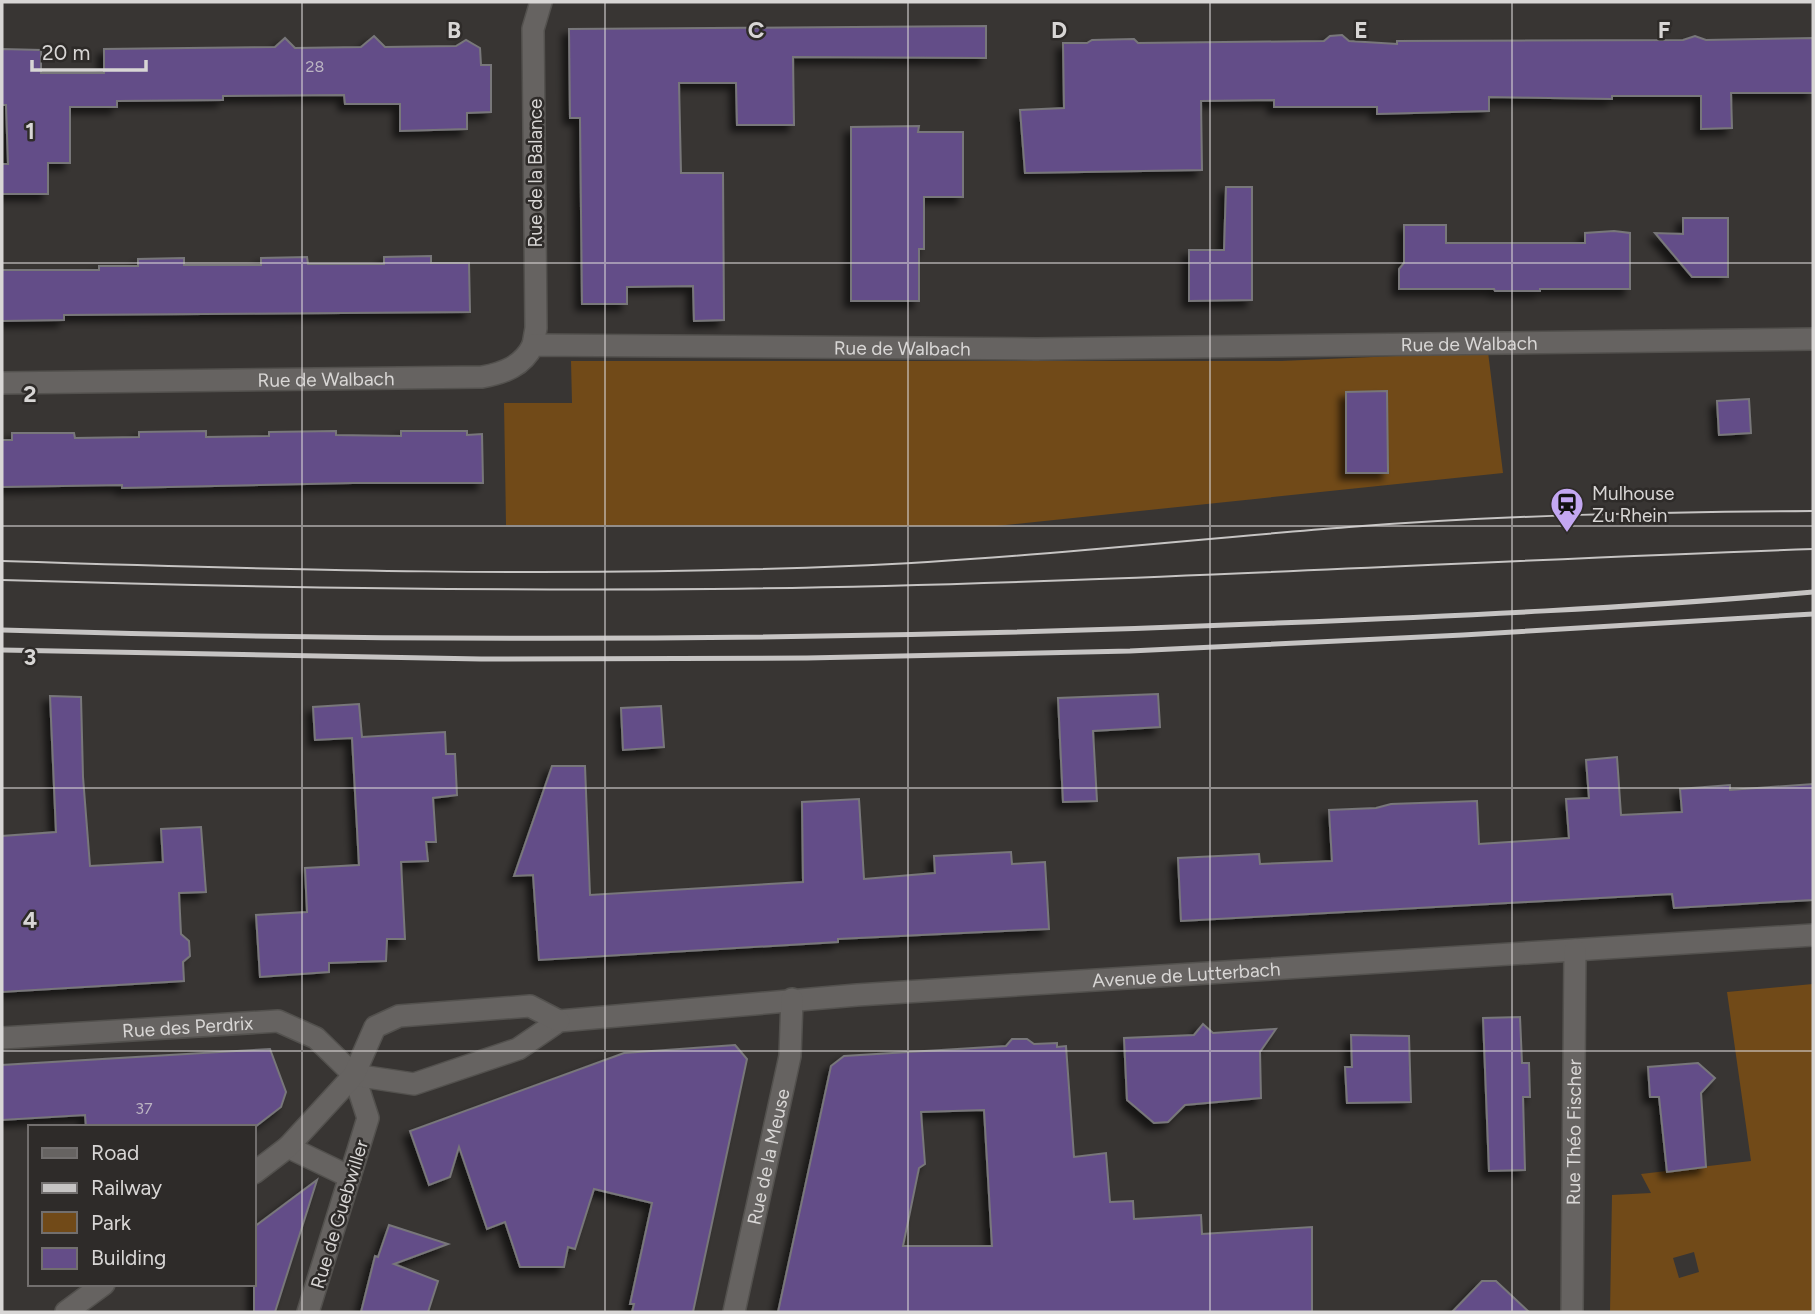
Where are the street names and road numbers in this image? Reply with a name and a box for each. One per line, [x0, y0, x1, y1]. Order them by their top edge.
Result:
street label: Rue de la Balance [524, 99, 547, 247]
street label: Rue de Walbach [1401, 332, 1538, 356]
street label: Rue de Walbach [834, 336, 971, 360]
street label: Rue de Walbach [257, 367, 395, 392]
street label: Avenue de Lutterbach [1091, 957, 1281, 992]
street label: Rue des Perdrix [121, 1012, 254, 1043]
street label: Rue Théo Fischer [1562, 1058, 1586, 1205]
street label: Rue de la Meuse [742, 1087, 795, 1227]
street label: Rue de Guebwiller [306, 1136, 373, 1291]

